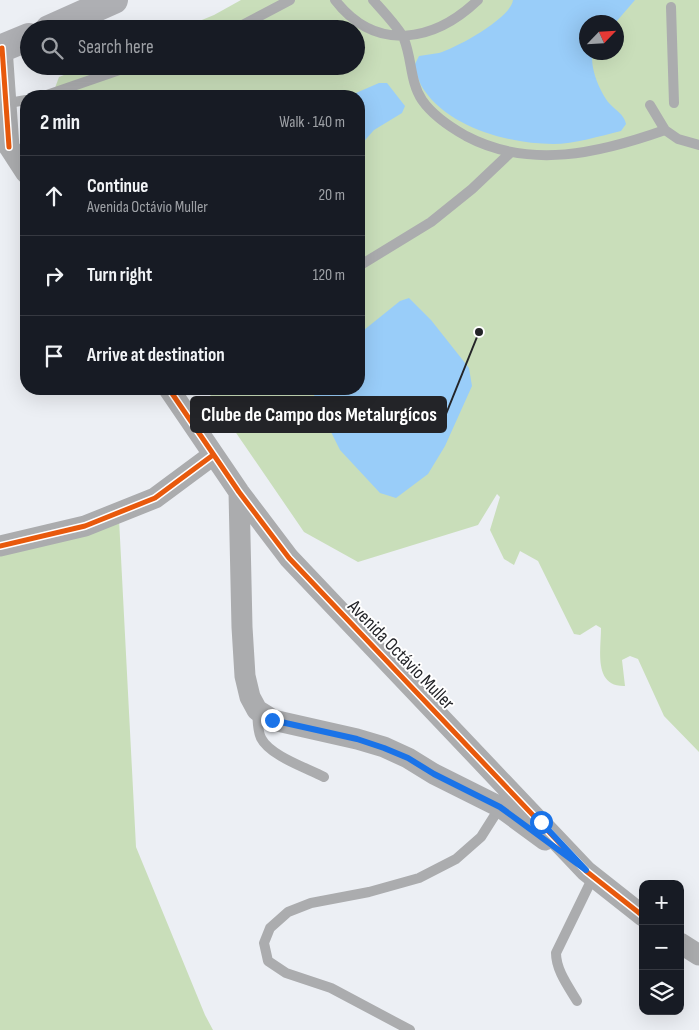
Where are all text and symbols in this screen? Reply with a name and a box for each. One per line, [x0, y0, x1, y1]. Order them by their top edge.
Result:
north arrow [579, 15, 624, 60]
search box [20, 20, 365, 75]
icon: search [38, 34, 66, 62]
text: Search here [78, 36, 154, 59]
text: 2 min [40, 110, 80, 135]
text: Walk · 140 m [279, 113, 345, 132]
text: Continue [87, 175, 148, 198]
icon: ahead [40, 182, 68, 210]
text: 20 m [318, 186, 345, 205]
text: Avenida Octávio Muller [87, 198, 208, 217]
icon: right [40, 262, 68, 290]
text: Turn right [87, 264, 152, 287]
text: 120 m [313, 266, 345, 285]
icon: arrive [40, 342, 68, 370]
text: Arrive at destination [87, 344, 225, 367]
callout: Clube de Campo dos Metalurgícos [191, 397, 446, 432]
text: Clube de Campo dos Metalurgícos [201, 403, 437, 427]
street label: Avenida Octávio Muller [342, 595, 459, 715]
route end [261, 709, 284, 732]
route start [530, 811, 553, 834]
map controls [639, 880, 684, 1015]
button: + [639, 880, 684, 925]
button: − [639, 925, 684, 970]
button: layers [639, 970, 684, 1015]

